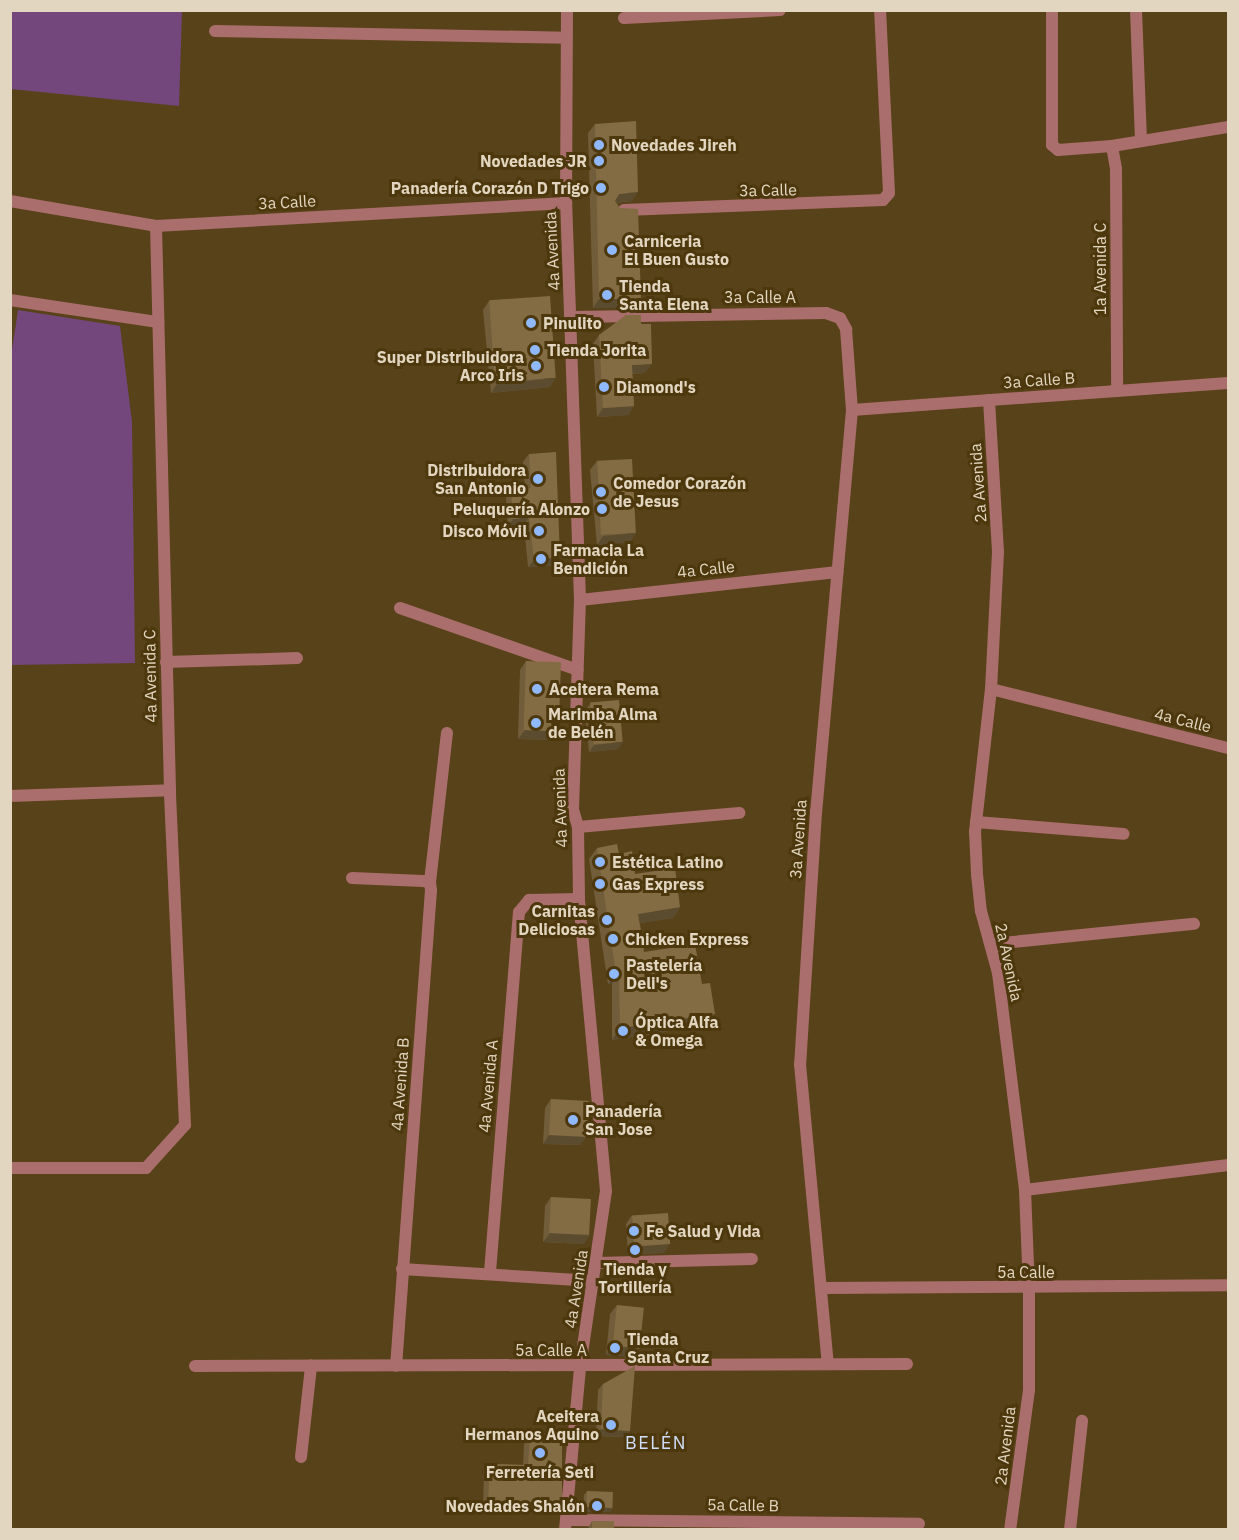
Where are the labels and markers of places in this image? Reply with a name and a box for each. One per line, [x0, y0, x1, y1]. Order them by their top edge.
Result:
place label: Novedades Jireh [611, 135, 737, 155]
marker: Novedades Jireh [592, 138, 606, 152]
place label: Novedades JR [480, 151, 587, 171]
marker: Novedades JR [592, 154, 606, 168]
place label: Panadería Corazón D Trigo [391, 178, 589, 198]
marker: Panadería Corazón D Trigo [594, 181, 608, 195]
place label: Carniceria El Buen Gusto [624, 231, 729, 269]
marker: Carniceria El Buen Gusto [605, 243, 619, 257]
place label: Tienda Santa Elena [619, 276, 709, 314]
marker: Tienda Santa Elena [600, 288, 614, 302]
place label: Pinulito [543, 313, 602, 333]
marker: Pinulito [524, 316, 538, 330]
place label: Tienda Jorita [547, 340, 646, 360]
marker: Tienda Jorita [528, 343, 542, 357]
place label: Super Distribuidora Arco Iris [377, 347, 524, 385]
marker: Super Distribuidora Arco Iris [529, 359, 543, 373]
place label: Diamond's [616, 377, 696, 397]
marker: Diamond's [597, 380, 611, 394]
place label: Distribuidora San Antonio [427, 460, 526, 498]
marker: Distribuidora San Antonio [531, 472, 545, 486]
place label: Comedor Corazón de Jesus [613, 473, 746, 511]
marker: Comedor Corazón de Jesus [594, 485, 608, 499]
place label: Peluquería Alonzo [453, 499, 590, 519]
marker: Peluquería Alonzo [595, 502, 609, 516]
place label: Disco Móvil [442, 521, 527, 541]
marker: Disco Móvil [532, 524, 546, 538]
place label: Farmacia La Bendición [553, 540, 644, 578]
marker: Farmacia La Bendición [534, 552, 548, 566]
place label: Aceitera Rema [549, 679, 659, 699]
marker: Aceitera Rema [530, 682, 544, 696]
place label: Marimba Alma de Belén [548, 704, 657, 742]
marker: Marimba Alma de Belén [529, 716, 543, 730]
place label: Estética Latino [612, 852, 723, 872]
marker: Estética Latino [593, 855, 607, 869]
place label: Gas Express [612, 874, 704, 894]
marker: Gas Express [593, 877, 607, 891]
place label: Carnitas Deliciosas [518, 901, 595, 939]
marker: Carnitas Deliciosas [600, 913, 614, 927]
place label: Chicken Express [625, 929, 749, 949]
marker: Chicken Express [606, 932, 620, 946]
place label: Pastelería Deli's [626, 955, 702, 993]
marker: Pastelería Deli's [607, 967, 621, 981]
place label: Óptica Alfa & Omega [635, 1012, 719, 1050]
marker: Óptica Alfa & Omega [616, 1024, 630, 1038]
place label: Panadería San Jose [585, 1101, 662, 1139]
marker: Panadería San Jose [566, 1113, 580, 1127]
place label: Fe Salud y Vida [646, 1221, 761, 1241]
marker: Fe Salud y Vida [627, 1224, 641, 1238]
marker: Tienda y Tortillería [628, 1243, 642, 1257]
place label: Tienda y Tortillería [598, 1259, 672, 1297]
place label: Tienda Santa Cruz [627, 1329, 709, 1367]
marker: Tienda Santa Cruz [608, 1341, 622, 1355]
place label: Aceitera Hermanos Aquino [465, 1406, 599, 1444]
marker: Aceitera Hermanos Aquino [604, 1418, 618, 1432]
marker: Ferretería Seti [533, 1446, 547, 1460]
place label: Ferretería Seti [486, 1462, 594, 1482]
place label: Novedades Shalón [446, 1496, 585, 1516]
marker: Novedades Shalón [590, 1499, 604, 1513]

